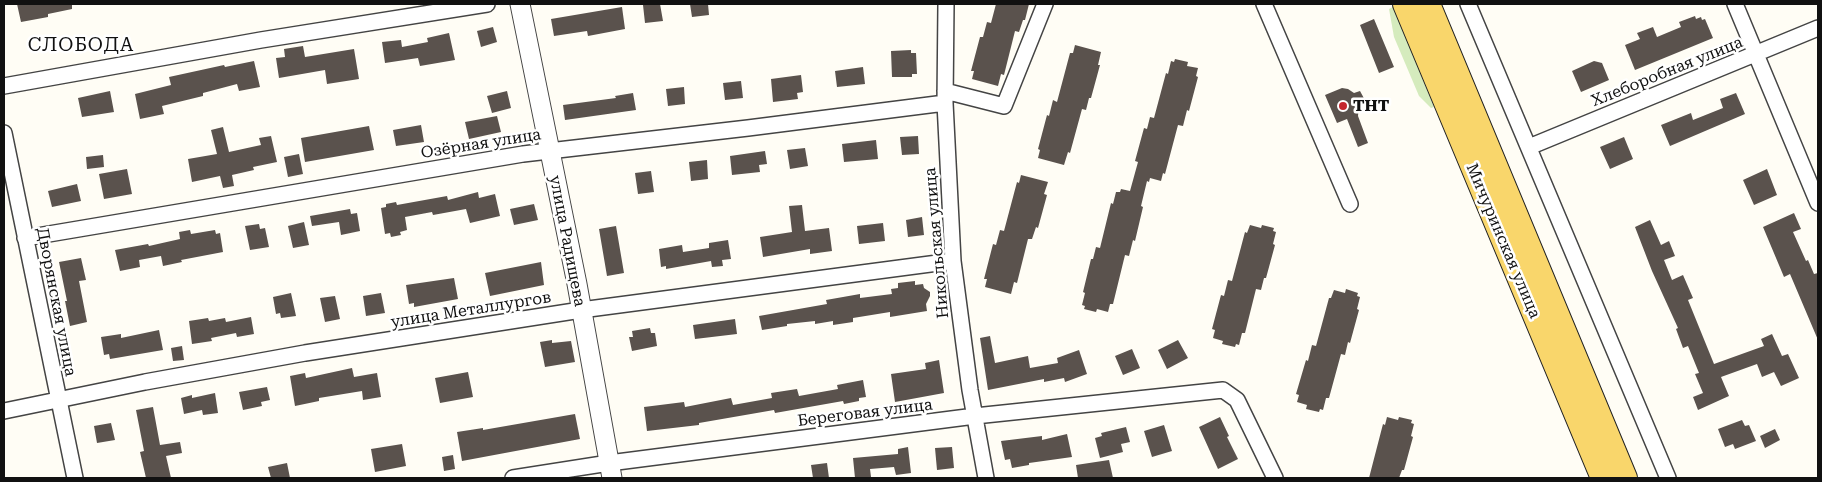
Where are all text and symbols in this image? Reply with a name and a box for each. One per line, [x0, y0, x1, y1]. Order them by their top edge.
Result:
street label: Хлеборобная улица [1588, 33, 1746, 111]
district label: СЛОБОДА [27, 34, 135, 56]
place label: ТНТ [1353, 96, 1389, 116]
marker: ТНТ [1337, 100, 1349, 112]
street label: Озёрная улица [420, 125, 542, 163]
street label: Мичуринская улица [1462, 161, 1544, 321]
street label: Никольская улица [921, 167, 953, 319]
street label: улица Радищева [545, 174, 589, 308]
street label: Дворянская улица [32, 226, 80, 378]
street label: улица Металлургов [389, 288, 553, 332]
street label: Береговая улица [796, 395, 934, 431]

